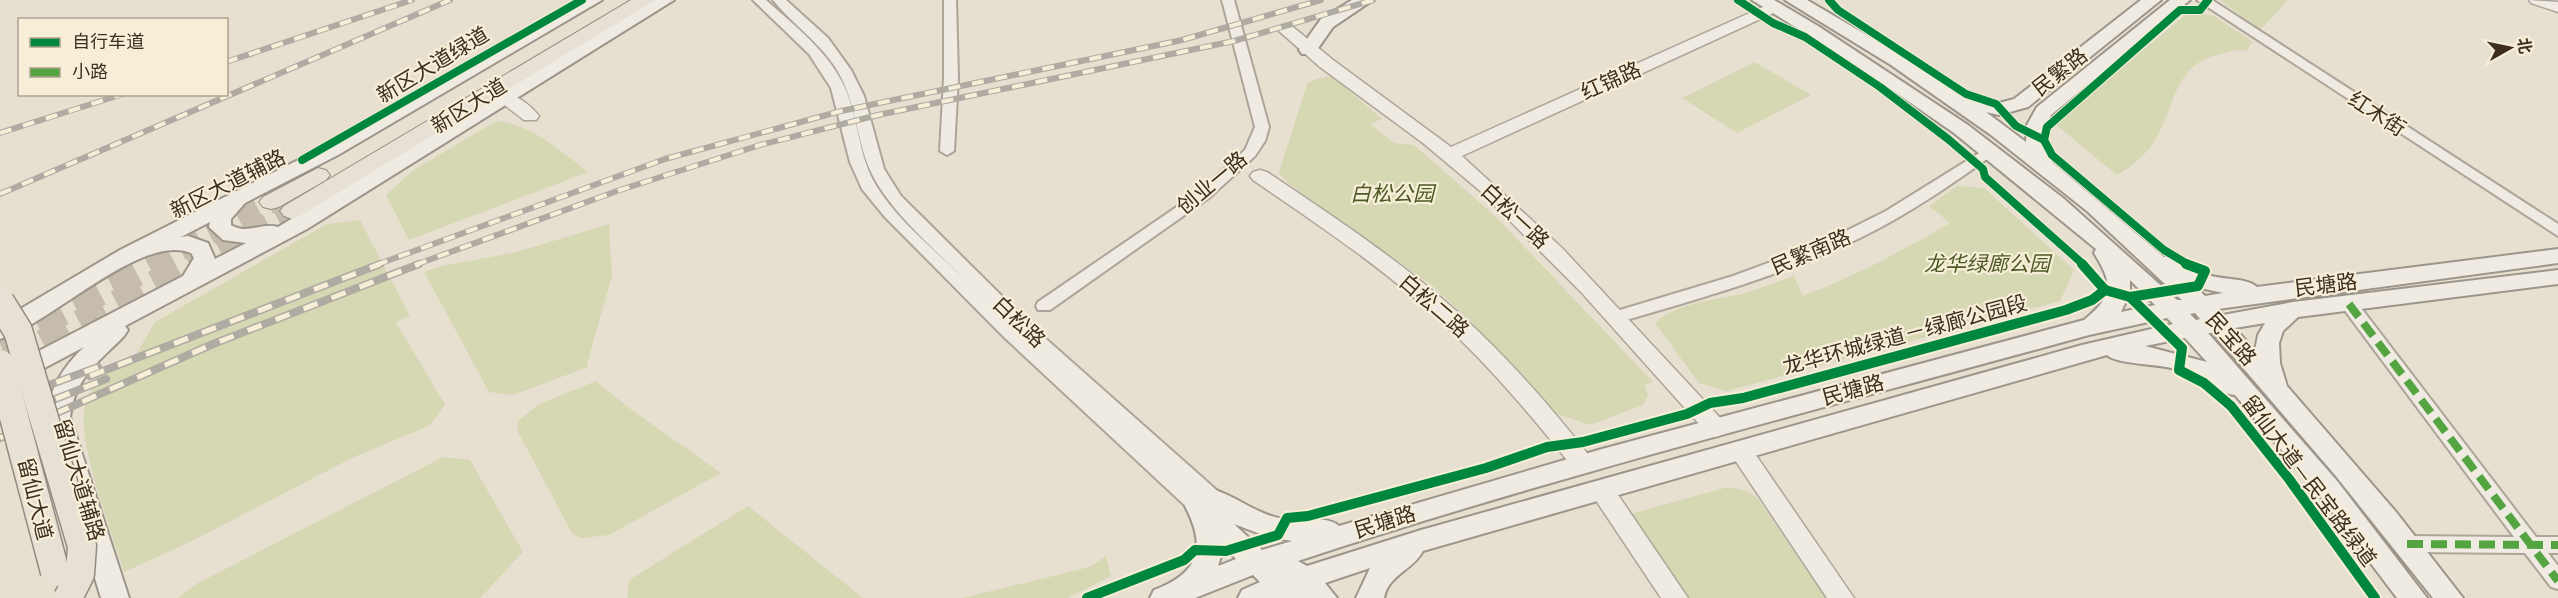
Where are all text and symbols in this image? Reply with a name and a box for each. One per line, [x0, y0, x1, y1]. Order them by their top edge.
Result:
legend [18, 18, 228, 96]
north arrow [2480, 18, 2540, 78]
street label: 新区大道绿道 [373, 22, 493, 108]
text: 自行车道 [72, 29, 144, 53]
text: 北 [2513, 36, 2537, 55]
street label: 民繁路 [2026, 41, 2093, 102]
street label: 红锦路 [1576, 54, 1645, 106]
text: 小路 [72, 59, 108, 83]
street label: 新区大道 [427, 73, 511, 139]
street label: 红木街 [2344, 84, 2412, 142]
street label: 新区大道辅路 [165, 142, 290, 224]
street label: 创业一路 [1170, 145, 1253, 220]
street label: 白松一路 [1475, 176, 1556, 254]
park label: 白松公园 [1350, 179, 1437, 207]
street label: 民繁南路 [1766, 222, 1855, 280]
park label: 龙华绿廊公园 [1924, 249, 2053, 277]
street label: 民塘路 [2293, 266, 2359, 302]
street label: 白松二路 [1394, 267, 1476, 343]
street label: 龙华环城绿道－绿廊公园段 [1779, 288, 2030, 380]
street label: 白松路 [987, 289, 1052, 353]
street label: 民宝路 [2200, 306, 2263, 371]
street label: 民塘路 [1819, 367, 1887, 411]
street label: 留仙大道—民宝路绿道 [2236, 389, 2383, 572]
street label: 留仙大道辅路 [48, 415, 112, 544]
street label: 留仙大道 [12, 455, 60, 543]
street label: 民塘路 [1350, 498, 1419, 544]

